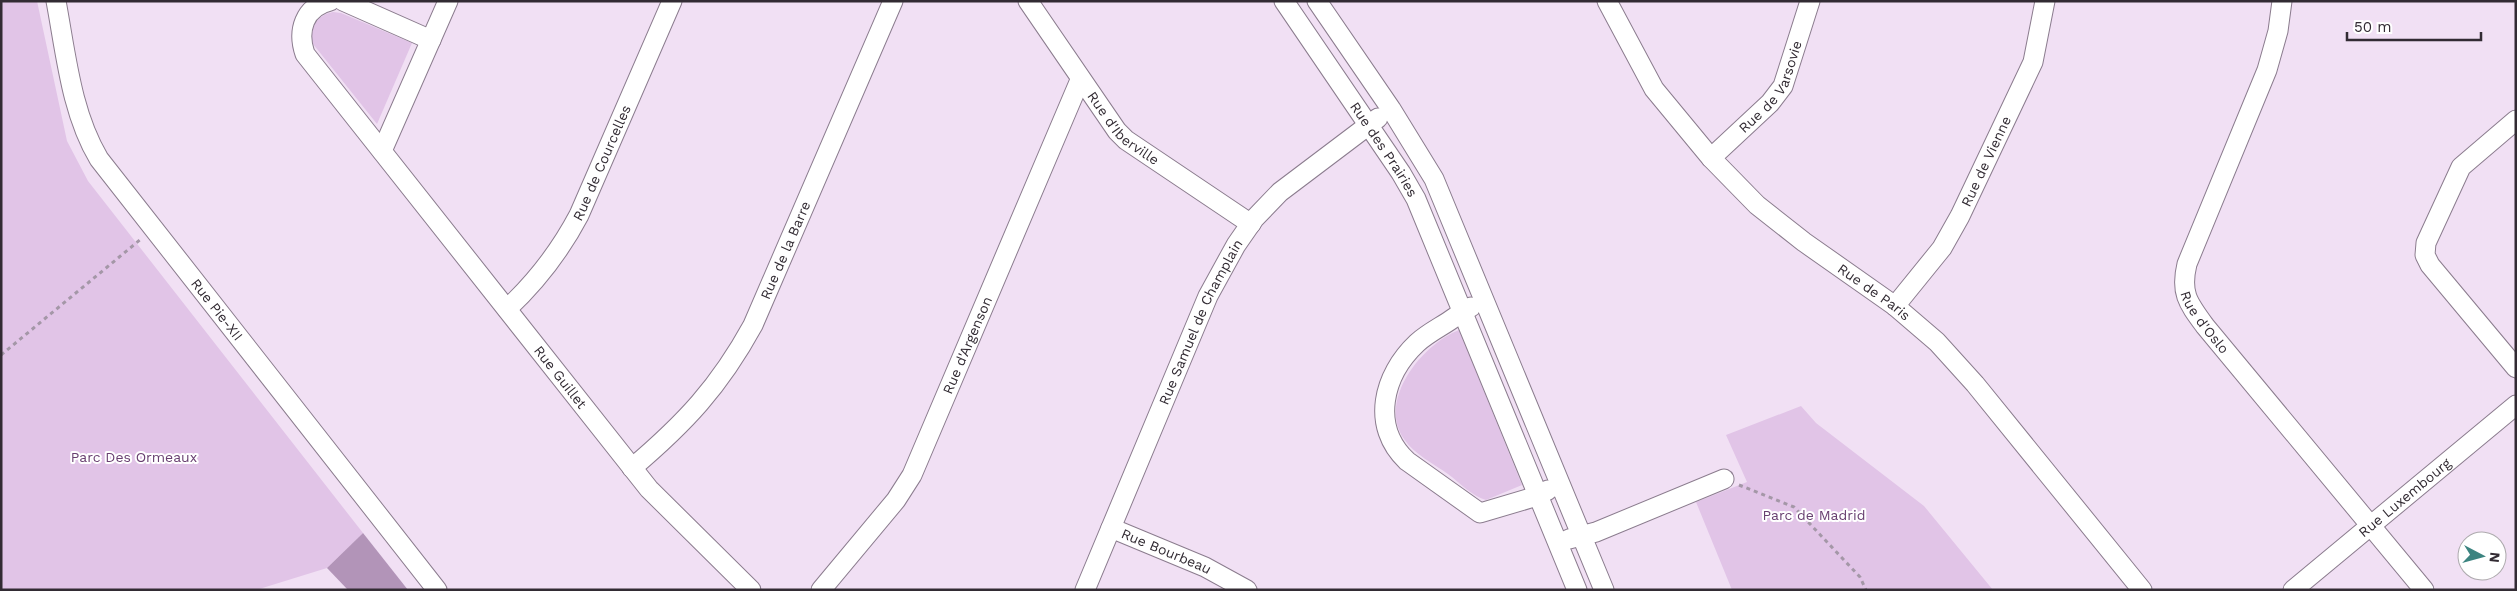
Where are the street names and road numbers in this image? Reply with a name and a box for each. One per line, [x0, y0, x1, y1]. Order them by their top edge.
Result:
street label: Rue de Varsovie [1735, 39, 1805, 136]
street label: Rue d'Iberville [1084, 88, 1162, 168]
street label: Rue des Prairies [1347, 99, 1421, 200]
street label: Rue de Courcelles [570, 102, 634, 223]
street label: Rue de Vienne [1958, 113, 2014, 209]
street label: Rue de la Barre [757, 199, 814, 302]
street label: Rue Samuel de Champlain [1155, 236, 1246, 407]
street label: Rue de Paris [1835, 260, 1914, 324]
street label: Rue Pie-XII [188, 275, 246, 344]
street label: Rue d'Oslo [2178, 289, 2232, 357]
street label: Rue d'Argenson [939, 294, 995, 396]
street label: Rue Guillet [531, 343, 590, 412]
street label: Rue Luxembourg [2355, 454, 2454, 540]
street label: Rue Bourbeau [1119, 525, 1214, 577]

